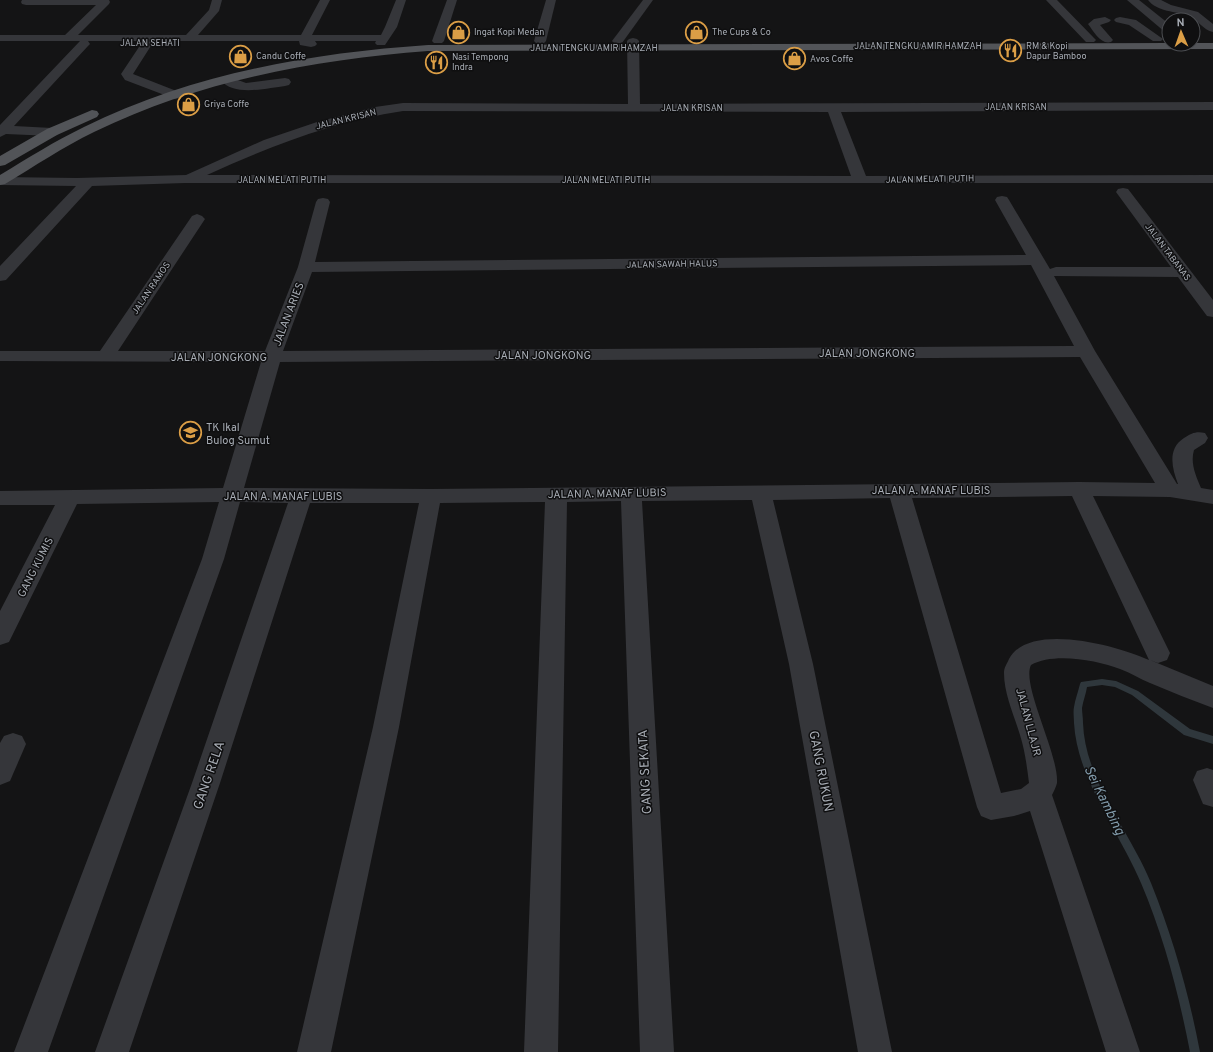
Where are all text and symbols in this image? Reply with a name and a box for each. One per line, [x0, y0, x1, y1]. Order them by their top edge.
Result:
north arrow [1161, 12, 1201, 52]
text: N [1176, 16, 1185, 30]
shop icon: Ingat Kopi Medan [445, 19, 471, 45]
shop icon: The Cups & Co [684, 19, 710, 45]
place label: Ingat Kopi Medan [474, 27, 544, 38]
place label: The Cups & Co [712, 27, 771, 38]
street label: JALAN SEHATI [120, 38, 180, 49]
restaurant icon: RM & Kopi Dapur Bamboo [997, 38, 1023, 64]
street label: JALAN TENGKU AMIR HAMZAH [854, 41, 982, 52]
place label: RM & Kopi Dapur Bamboo [1026, 41, 1087, 62]
shop icon: Candu Coffe [227, 43, 253, 69]
street label: JALAN TENGKU AMIR HAMZAH [530, 43, 658, 54]
shop icon: Avos Coffe [781, 46, 807, 72]
restaurant icon: Nasi Tempong Indra [423, 49, 449, 75]
place label: Candu Coffe [256, 51, 306, 62]
place label: Nasi Tempong Indra [452, 52, 509, 73]
place label: Avos Coffe [810, 54, 853, 65]
shop icon: Griya Coffe [175, 91, 201, 117]
place label: Griya Coffe [204, 99, 249, 110]
street label: JALAN KRISAN [985, 102, 1047, 113]
street label: JALAN KRISAN [661, 103, 723, 114]
street label: JALAN KRISAN [315, 107, 378, 132]
street label: JALAN MELATI PUTIH [886, 173, 974, 186]
street label: JALAN MELATI PUTIH [238, 175, 326, 186]
street label: JALAN MELATI PUTIH [562, 175, 650, 186]
street label: JALAN TABANAS [1142, 221, 1193, 283]
street label: JALAN SAWAH HALUS [626, 258, 718, 271]
street label: JALAN RAMOS [130, 260, 173, 317]
street label: JALAN ARIES [270, 281, 307, 348]
street label: JALAN JONGKONG [819, 347, 915, 361]
street label: JALAN JONGKONG [495, 349, 591, 363]
street label: JALAN JONGKONG [171, 351, 267, 365]
school or university icon: TK Ikal Bulog Sumut [178, 420, 204, 446]
place label: TK Ikal Bulog Sumut [206, 421, 270, 448]
street label: JALAN A. MANAF LUBIS [872, 484, 990, 498]
street label: JALAN A. MANAF LUBIS [547, 486, 667, 502]
street label: JALAN A. MANAF LUBIS [224, 490, 342, 504]
street label: GANG KUMIS [15, 535, 57, 600]
street label: JALAN LLAJR [1012, 687, 1044, 758]
street label: GANG SEKATA [636, 729, 656, 815]
street label: GANG RUKUN [804, 729, 836, 813]
street label: GANG RELA [191, 739, 229, 812]
water label: Sei Kambing [1080, 763, 1128, 839]

